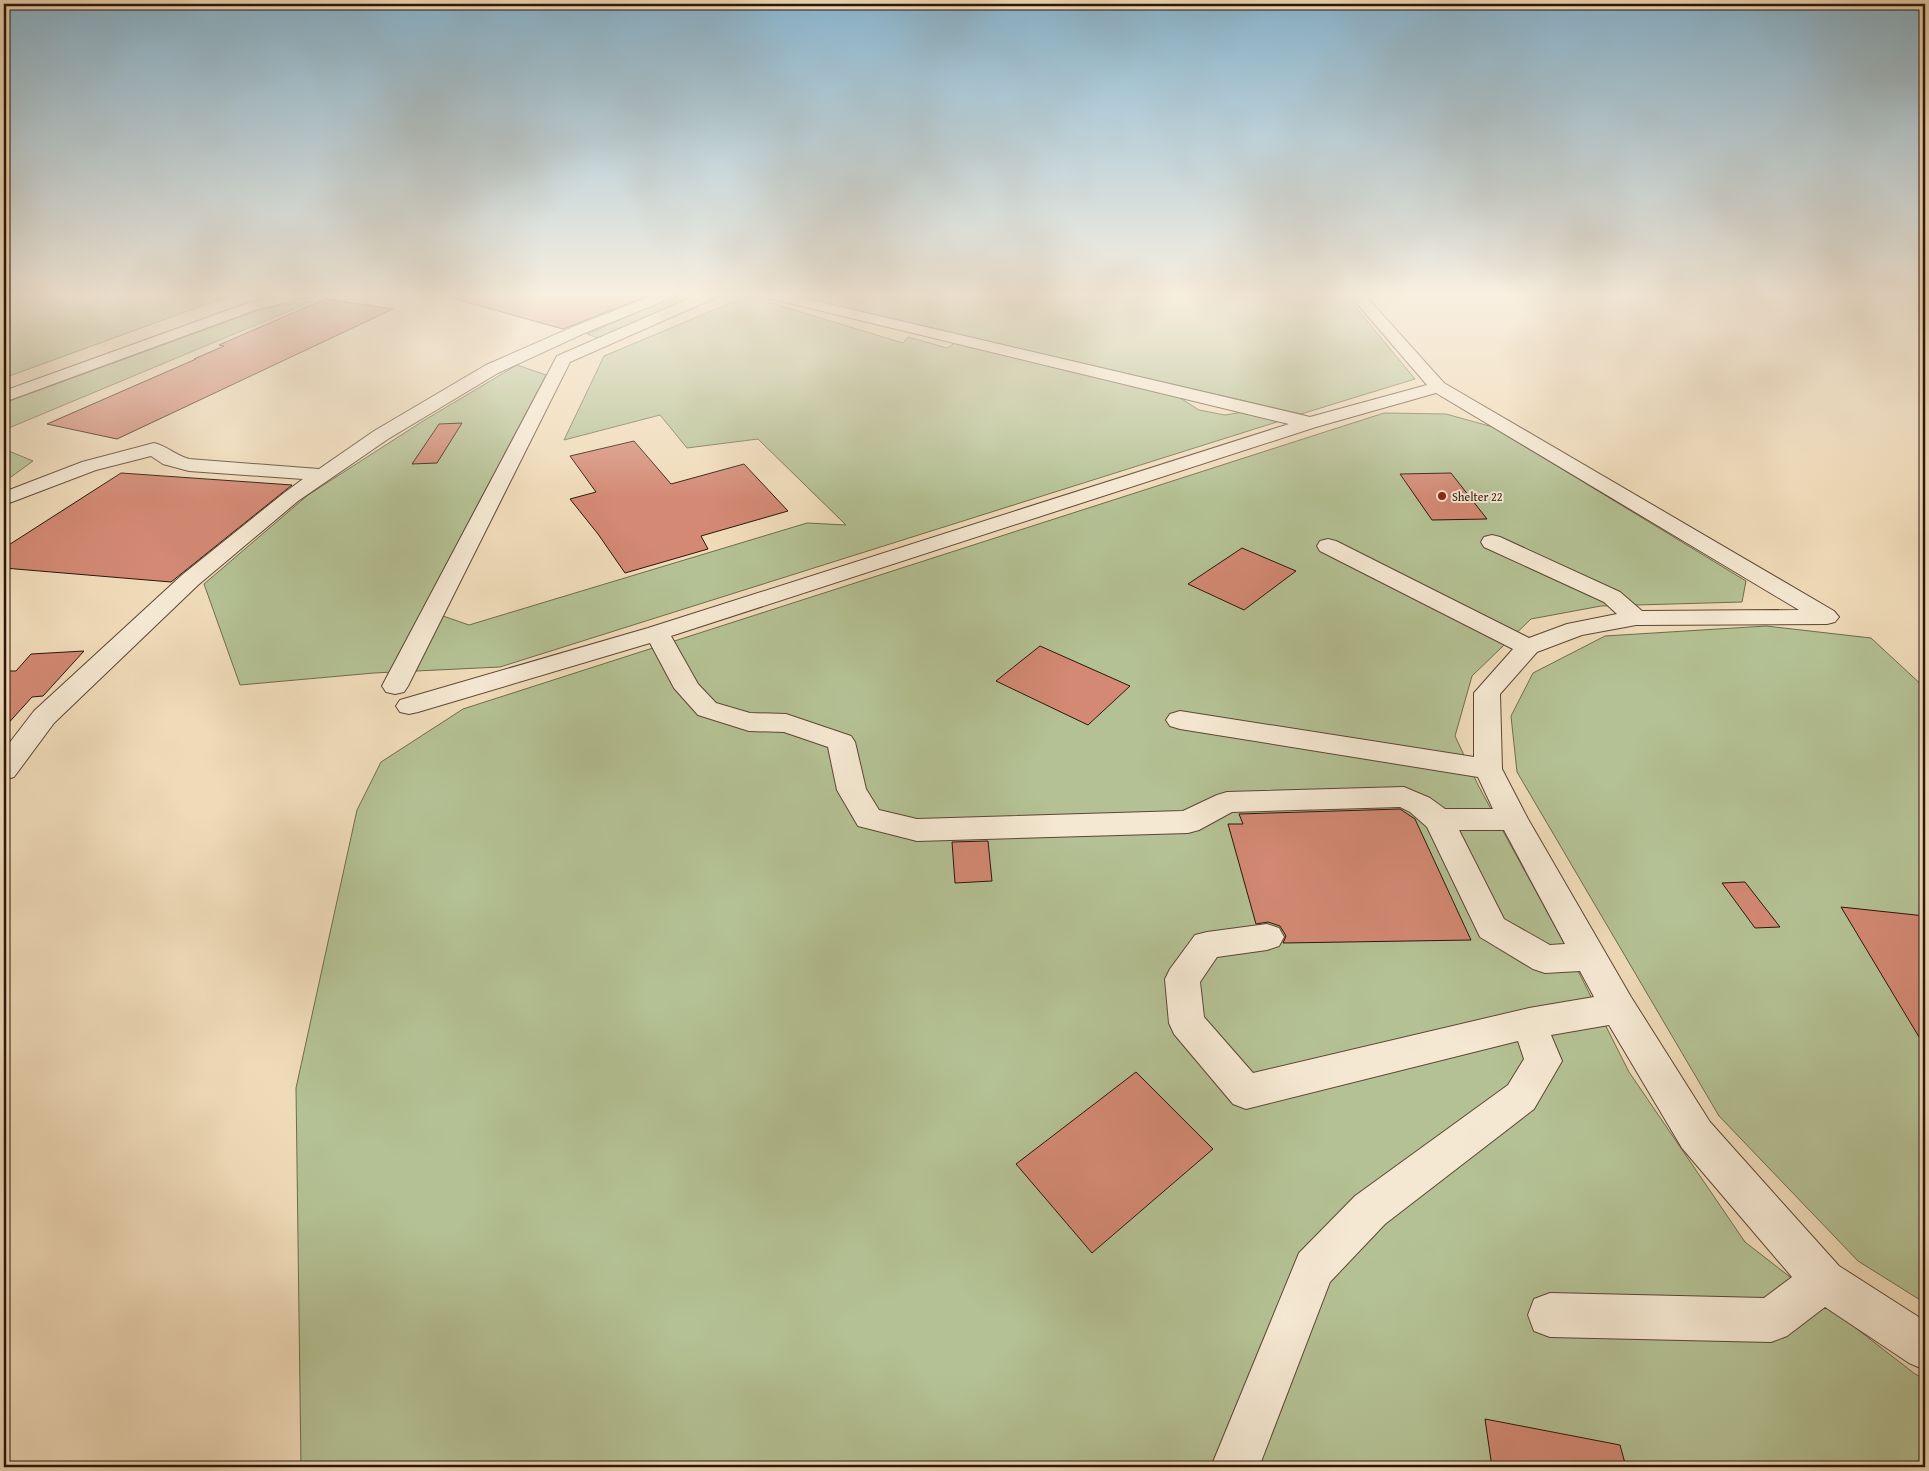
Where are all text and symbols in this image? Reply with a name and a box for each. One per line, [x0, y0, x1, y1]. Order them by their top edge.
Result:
place label: Shelter 22 [1452, 488, 1503, 505]
marker: Shelter 22 [1436, 490, 1448, 502]

